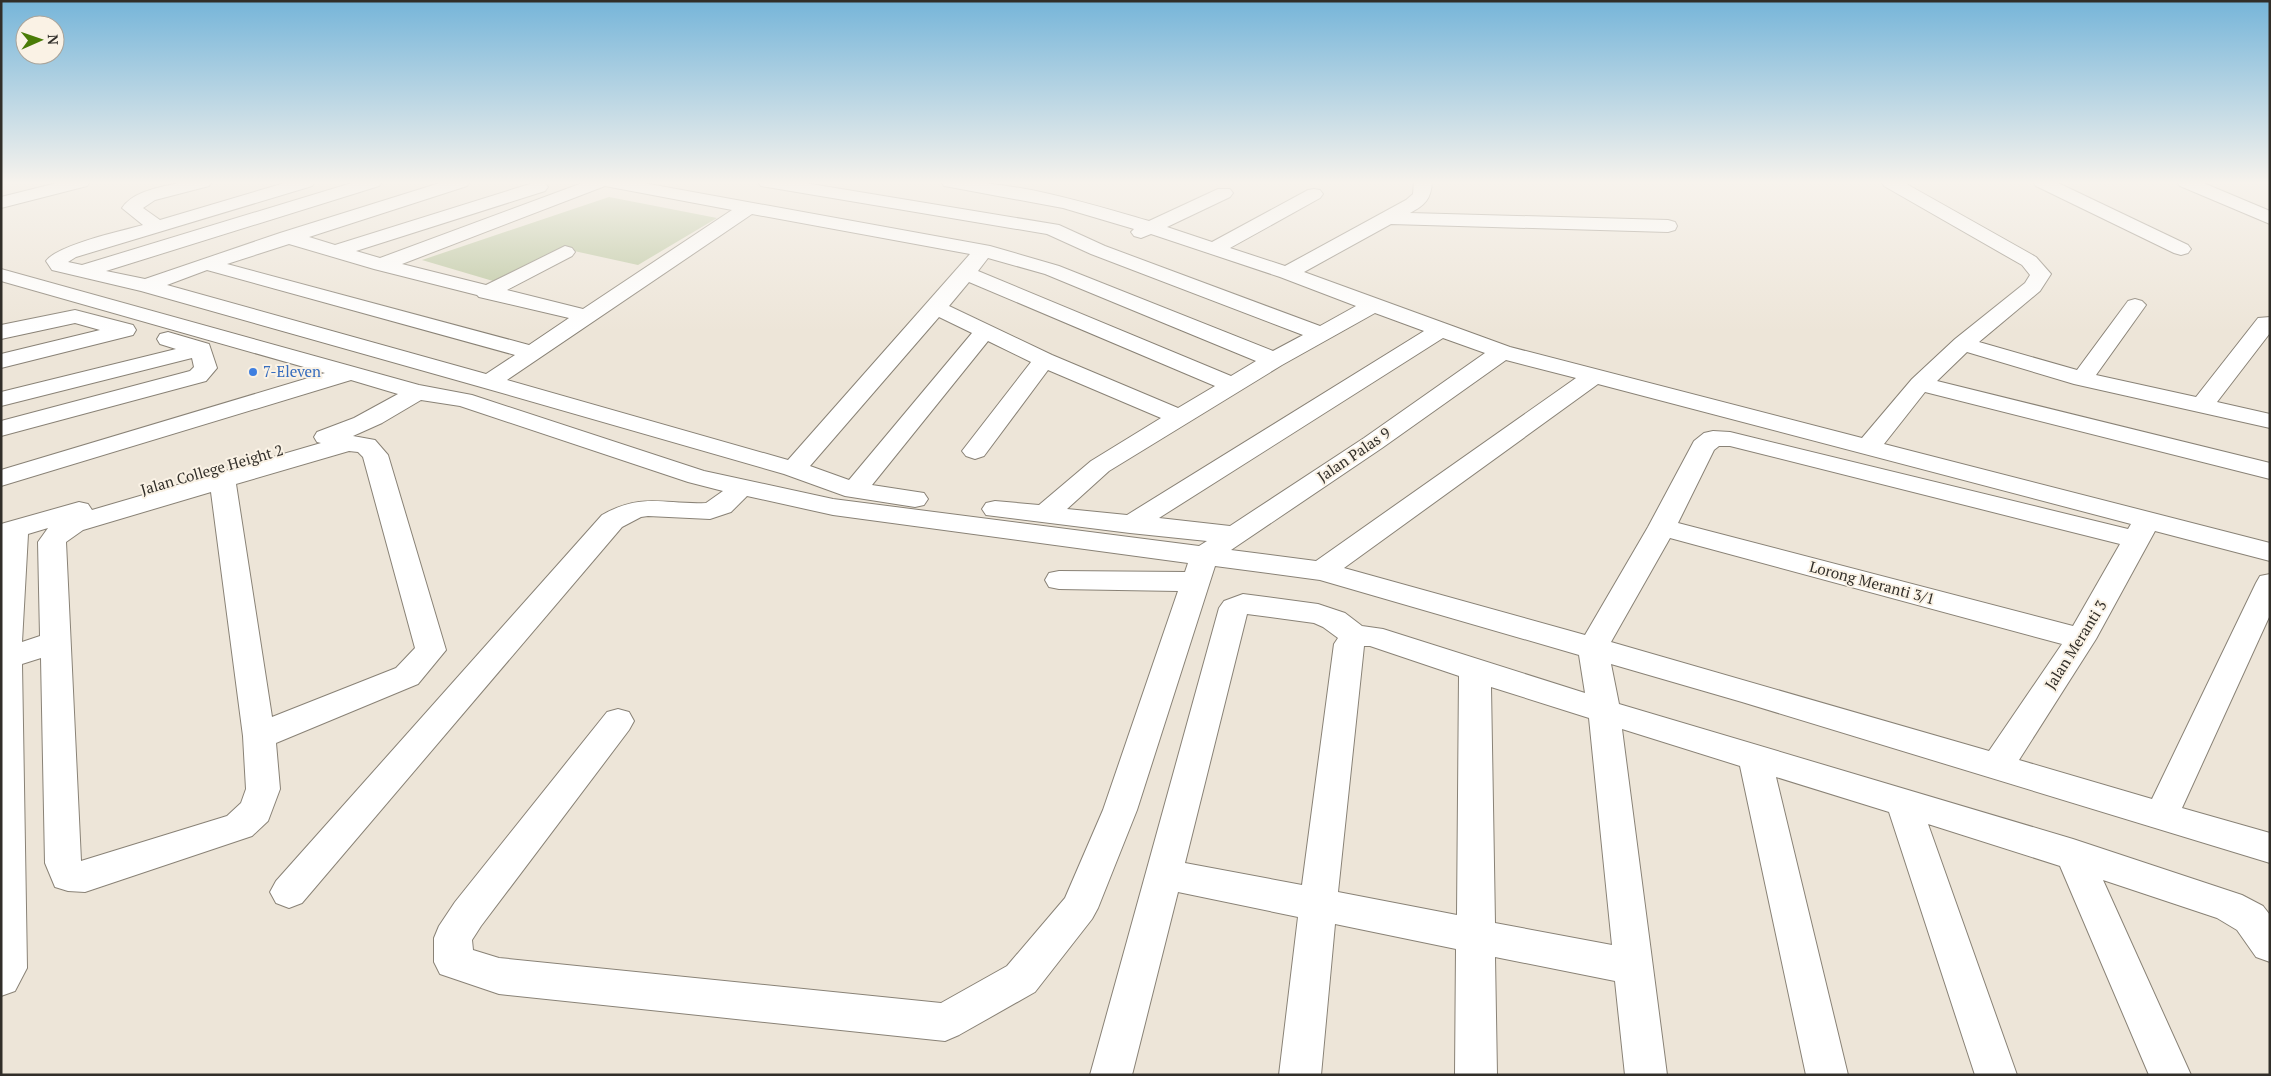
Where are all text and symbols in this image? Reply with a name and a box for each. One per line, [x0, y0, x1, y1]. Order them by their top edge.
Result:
north arrow [15, 15, 65, 65]
text: N [44, 34, 63, 46]
place label: 7-Eleven [263, 361, 321, 381]
marker: 7-Eleven [247, 366, 259, 378]
street label: Jalan Palas 9 [1313, 422, 1394, 486]
street label: Jalan College Height 2 [138, 439, 285, 499]
street label: Lorong Meranti 3/1 [1808, 556, 1937, 608]
street label: Jalan Meranti 3 [2040, 596, 2111, 693]

